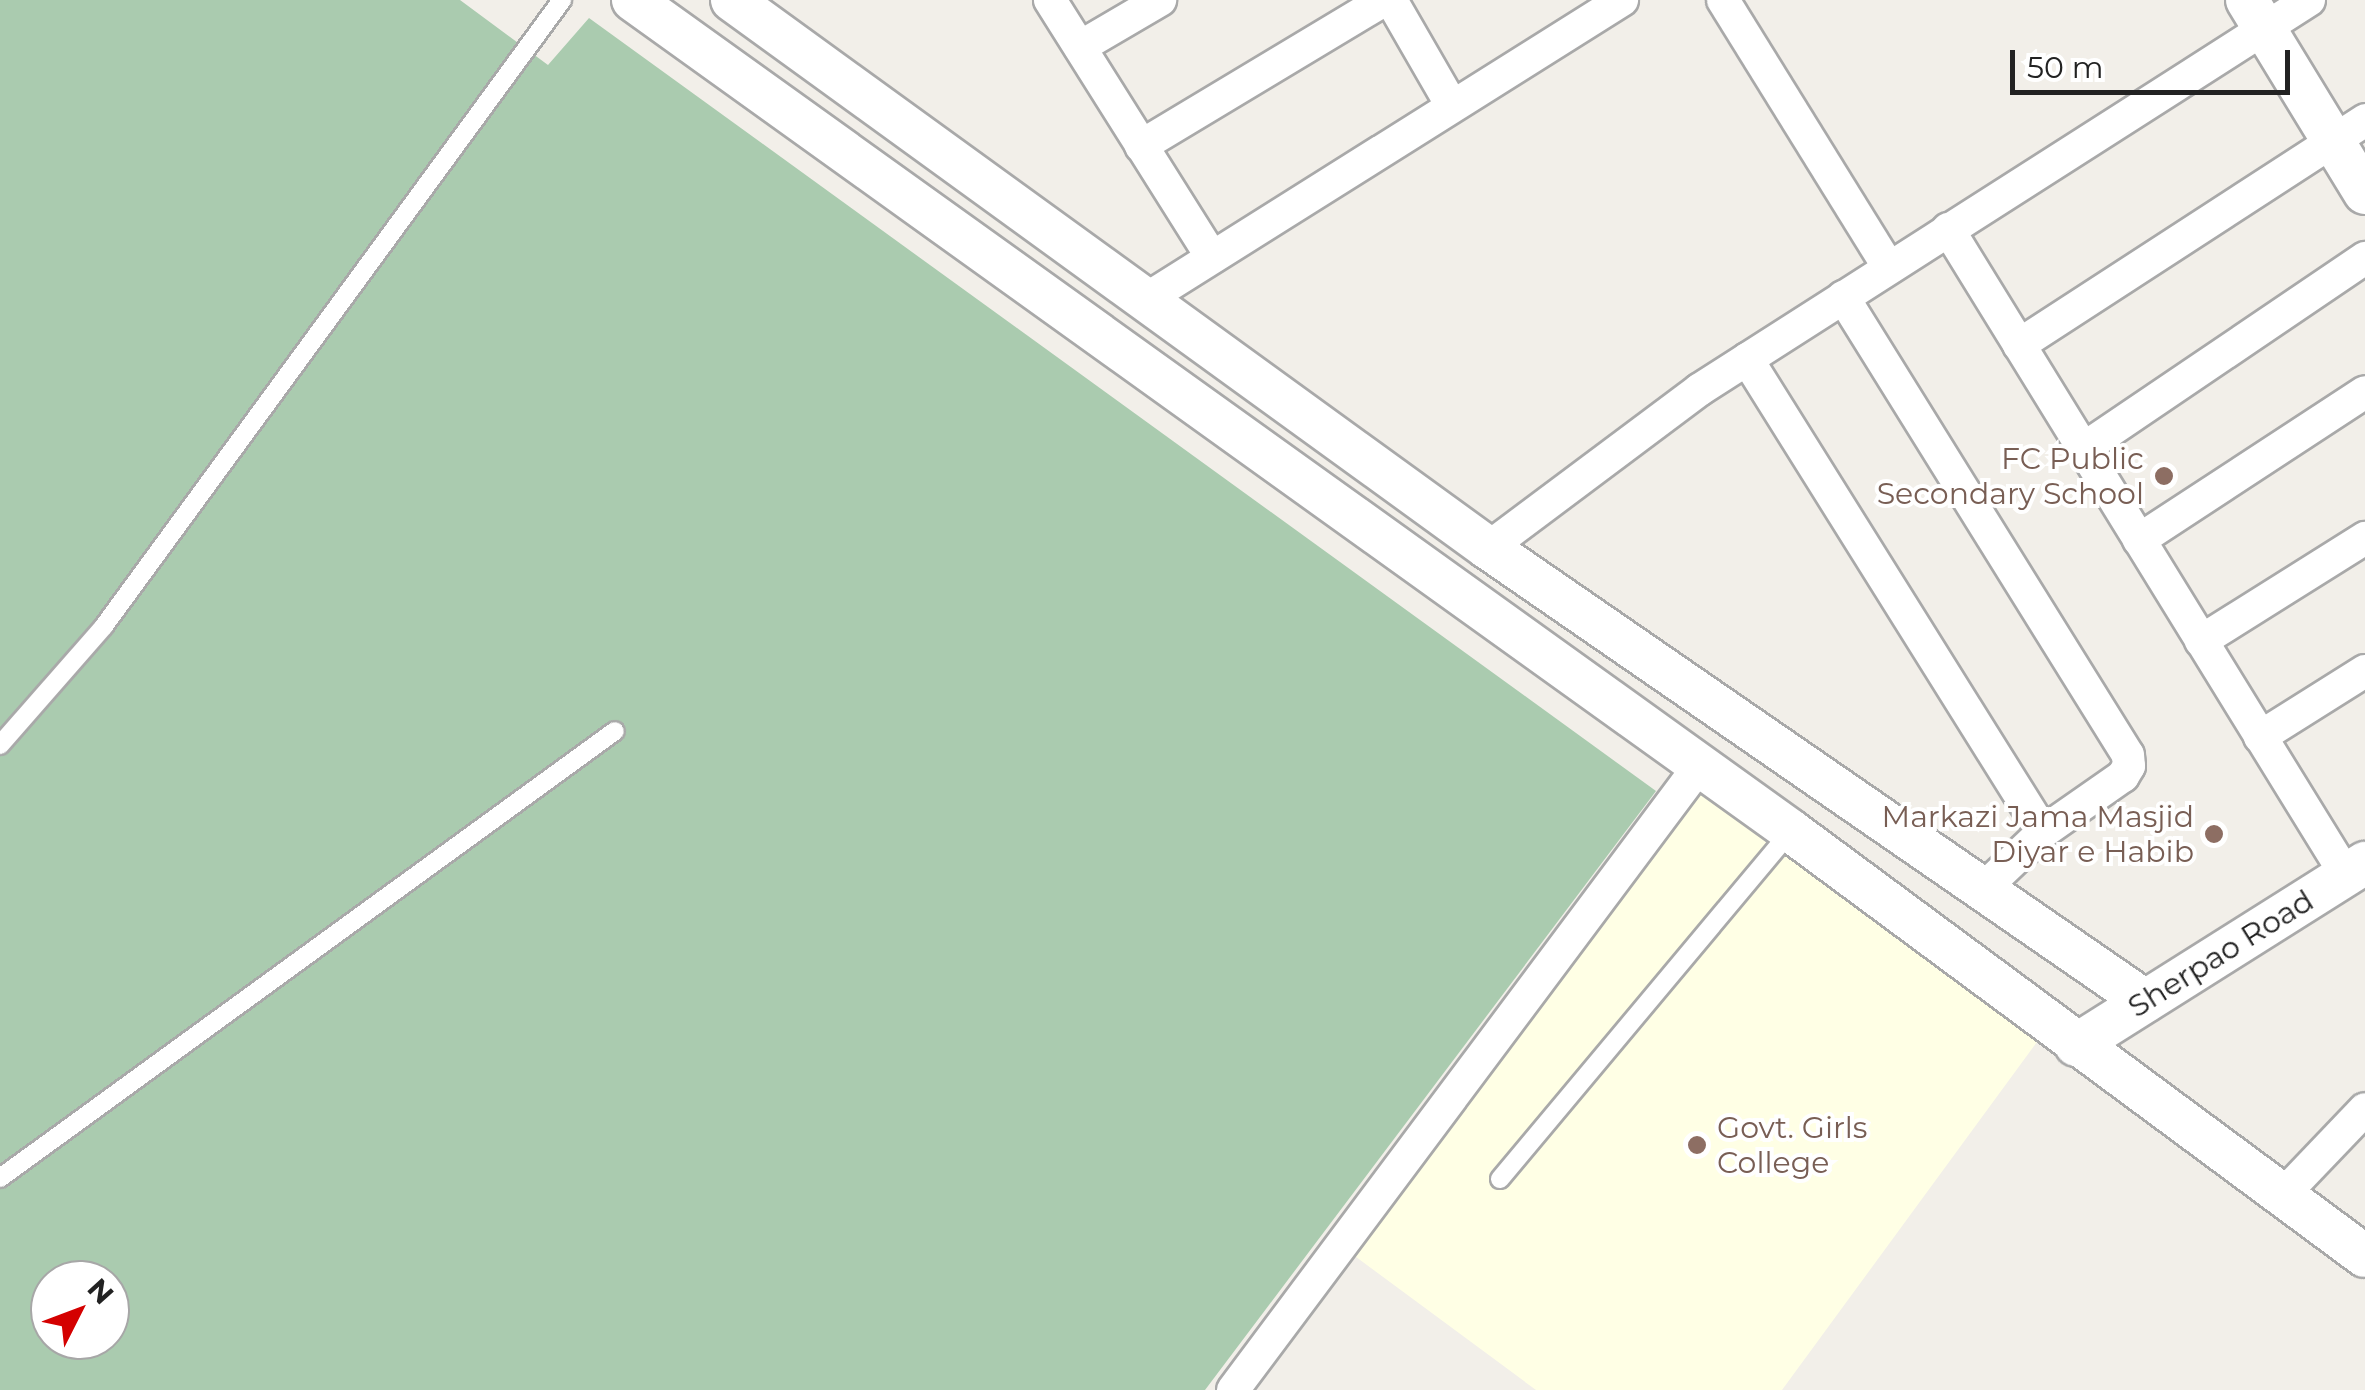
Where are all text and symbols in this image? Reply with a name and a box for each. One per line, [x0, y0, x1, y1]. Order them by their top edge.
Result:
scale bar [2015, 30, 2295, 92]
text: 50 m [2027, 49, 2104, 86]
place label: FC Public Secondary School [1877, 441, 2144, 512]
marker: FC Public Secondary School [2153, 465, 2175, 487]
place label: Markazi Jama Masjid Diyar e Habib [1882, 799, 2194, 870]
marker: Markazi Jama Masjid Diyar e Habib [2203, 823, 2225, 845]
street label: Sherpao Road [2122, 883, 2320, 1025]
place label: Govt. Girls College [1717, 1110, 1867, 1180]
marker: Govt. Girls College [1686, 1134, 1708, 1156]
north arrow [30, 1260, 130, 1360]
text: N [81, 1271, 121, 1311]

